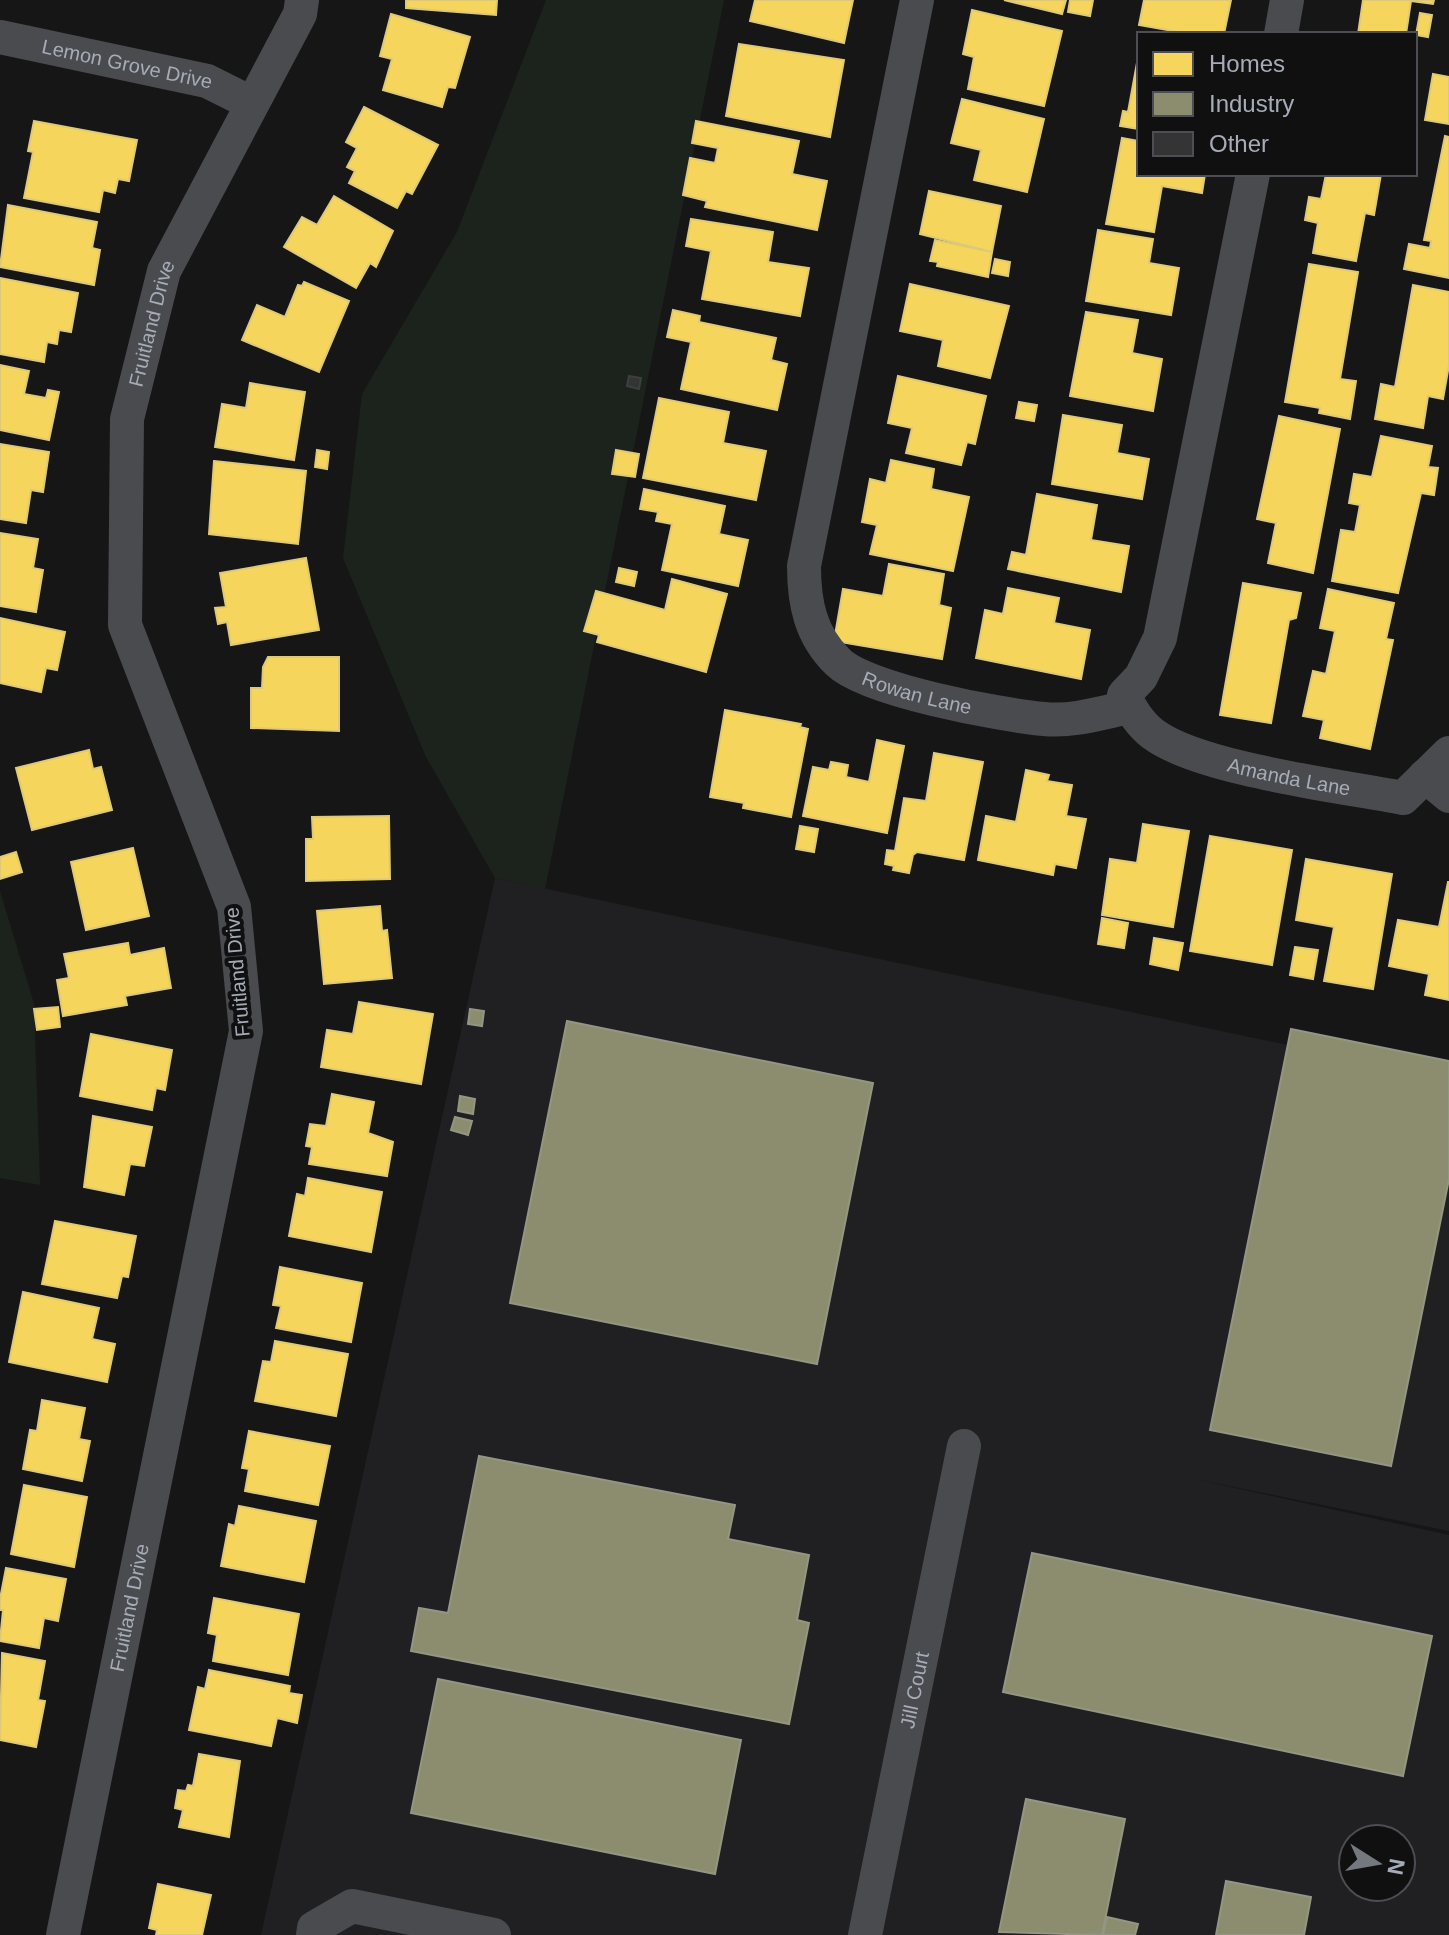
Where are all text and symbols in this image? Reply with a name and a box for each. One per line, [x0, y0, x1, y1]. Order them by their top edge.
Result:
legend [1137, 32, 1417, 176]
street label: Lemon Grove Drive [40, 35, 214, 93]
text: Homes [1209, 50, 1285, 77]
text: Industry [1209, 90, 1294, 117]
text: Other [1209, 130, 1269, 157]
street label: Fruitland Drive [124, 256, 179, 389]
street label: Rowan Lane [859, 667, 974, 718]
street label: Amanda Lane [1225, 754, 1352, 800]
street label: Fruitland Drive [220, 906, 254, 1038]
street label: Fruitland Drive [106, 1542, 153, 1674]
street label: Jill Court [896, 1649, 933, 1730]
north arrow [1337, 1823, 1417, 1903]
text: N [1382, 1857, 1410, 1877]

